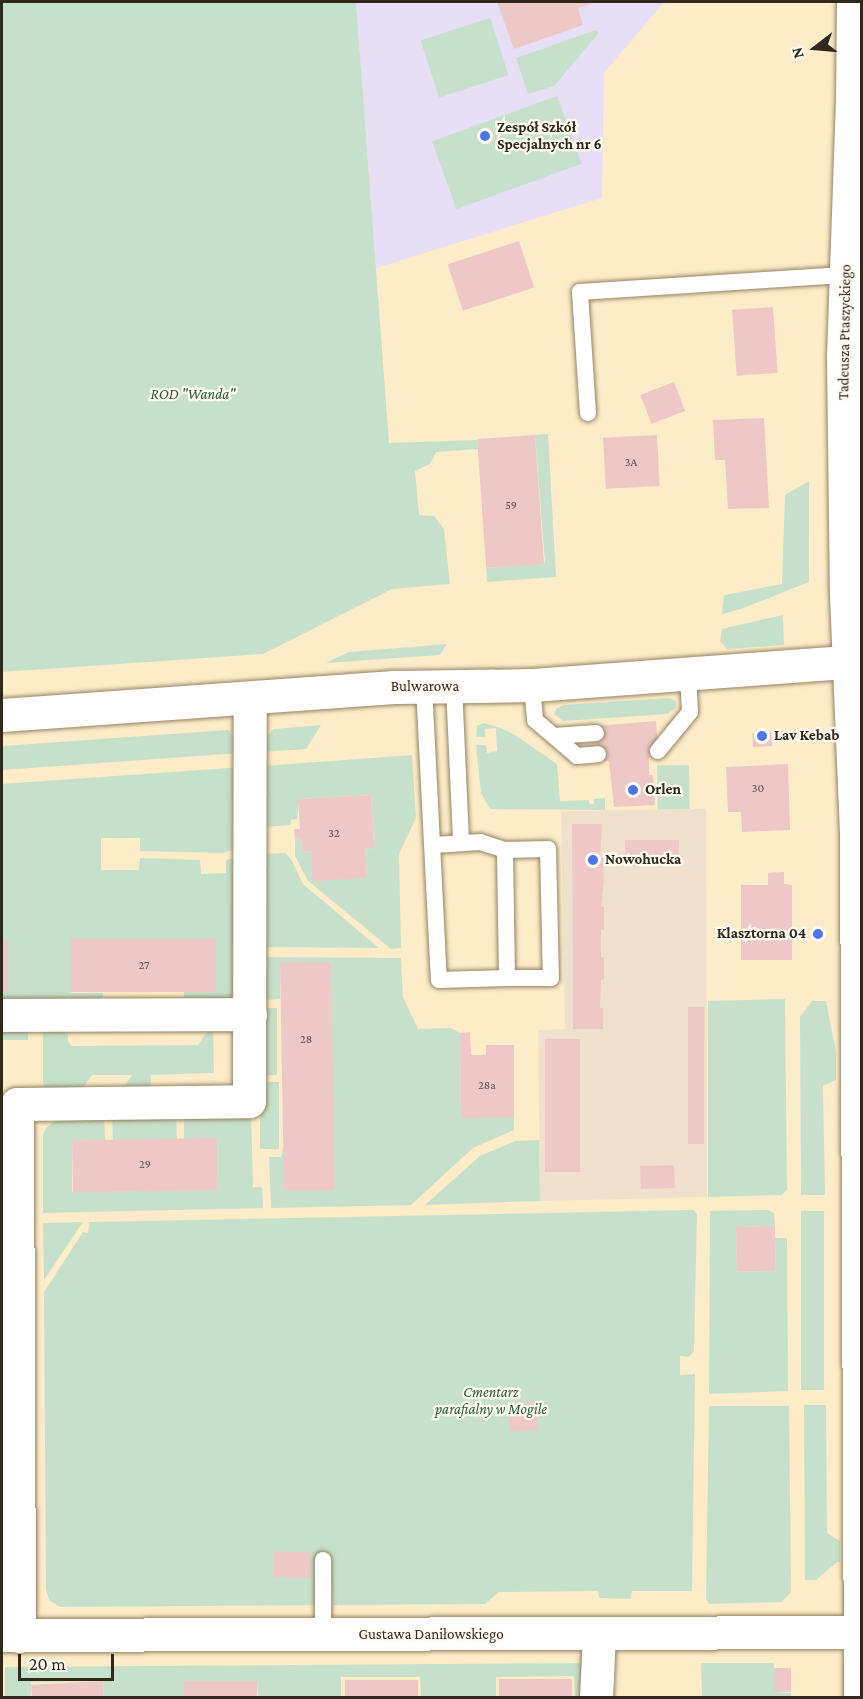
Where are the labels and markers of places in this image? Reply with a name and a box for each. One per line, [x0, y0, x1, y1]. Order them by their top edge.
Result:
place label: Zespół Szkół Specjalnych nr 6 [497, 118, 602, 153]
marker: Zespół Szkół Specjalnych nr 6 [478, 129, 492, 143]
place label: Lav Kebab [774, 727, 839, 745]
marker: Lav Kebab [755, 729, 769, 743]
place label: Orlen [645, 781, 681, 799]
marker: Orlen [626, 783, 640, 797]
place label: Nowohucka [605, 851, 681, 869]
marker: Nowohucka [586, 853, 600, 867]
place label: Klasztorna 04 [717, 925, 806, 943]
marker: Klasztorna 04 [811, 927, 825, 941]

